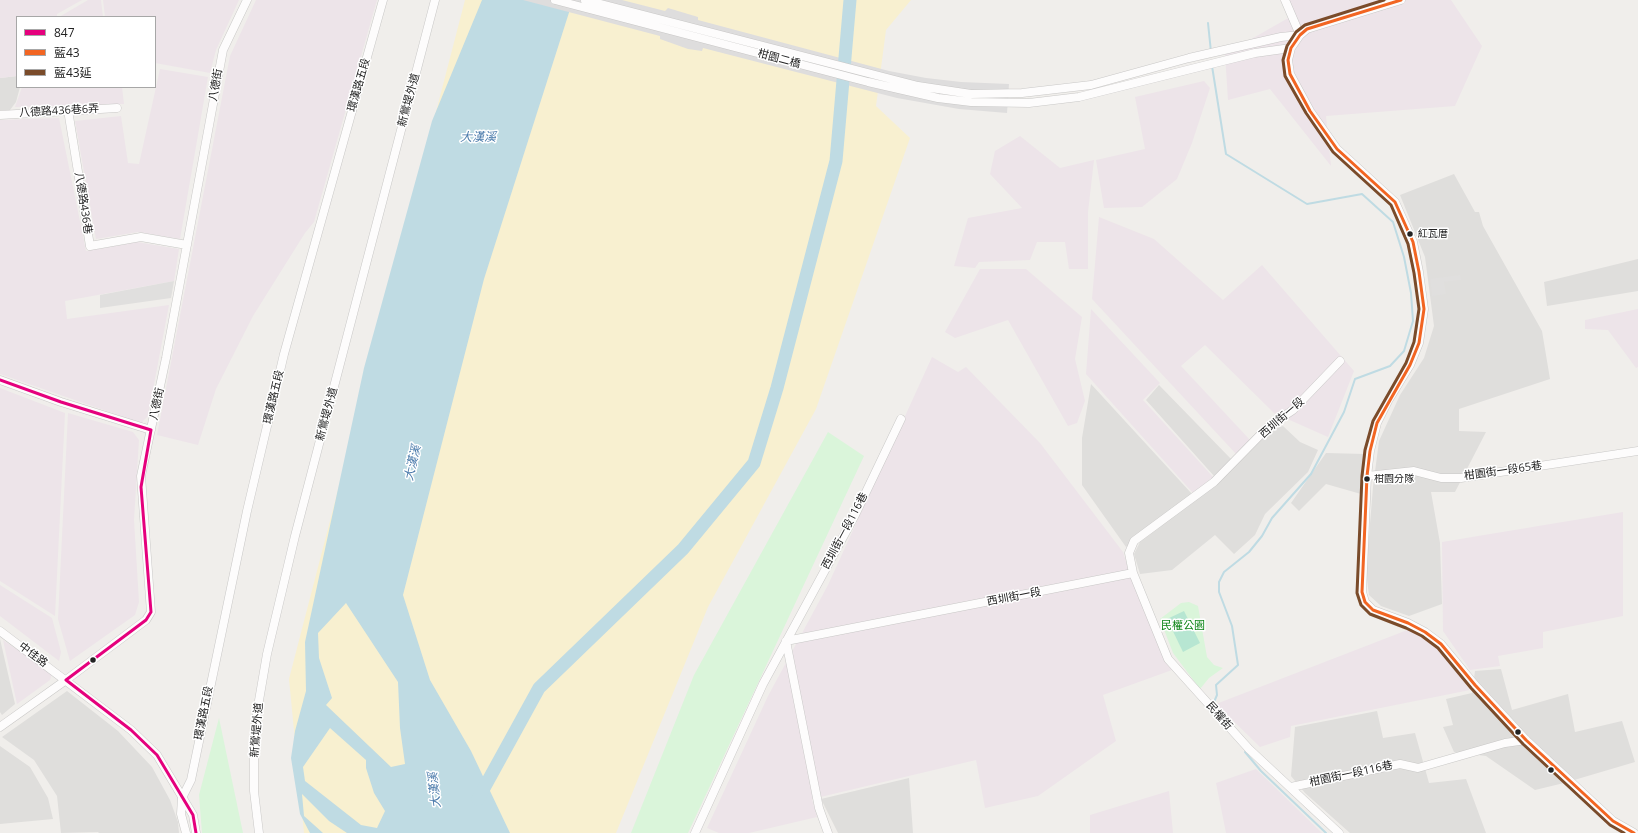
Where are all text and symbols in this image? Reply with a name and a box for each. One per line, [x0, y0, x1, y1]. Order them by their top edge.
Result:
legend [16, 16, 156, 88]
text: 847 [54, 24, 75, 41]
text: 藍43 [54, 44, 80, 61]
street label: 柑園二橋 [756, 47, 802, 71]
street label: 環漢路五段 [345, 57, 373, 113]
text: 藍43延 [54, 64, 92, 81]
street label: 八德街 [207, 68, 225, 102]
street label: 新鶯堤外道 [396, 72, 422, 128]
street label: 八德路436巷6弄 [19, 102, 99, 120]
water label: 大漢溪 [460, 131, 496, 145]
street label: 八德路436巷 [72, 171, 94, 235]
place label: 紅瓦厝 [1418, 228, 1448, 240]
marker: 紅瓦厝 [1405, 229, 1415, 239]
street label: 環漢路五段 [261, 369, 287, 425]
street label: 八德街 [147, 386, 167, 422]
street label: 新鶯堤外道 [314, 386, 340, 442]
street label: 西圳街一段 [1257, 395, 1307, 441]
water label: 大漢溪 [402, 444, 424, 482]
street label: 柑園街一段65巷 [1463, 459, 1543, 483]
place label: 柑園分隊 [1374, 473, 1414, 485]
marker: 柑園分隊 [1362, 474, 1372, 484]
street label: 西圳街一段116巷 [819, 490, 871, 572]
street label: 西圳街一段 [986, 585, 1042, 609]
park label: 民權公園 [1161, 619, 1205, 633]
street label: 中佳路 [16, 640, 50, 670]
unlabelled marker [88, 655, 98, 665]
street label: 環漢路五段 [192, 685, 216, 741]
street label: 民權街 [1203, 699, 1235, 733]
street label: 新鶯堤外道 [248, 702, 266, 758]
unlabelled marker [1513, 727, 1523, 737]
street label: 柑園街一段116巷 [1308, 759, 1394, 789]
unlabelled marker [1546, 765, 1556, 775]
water label: 大漢溪 [426, 771, 444, 809]

